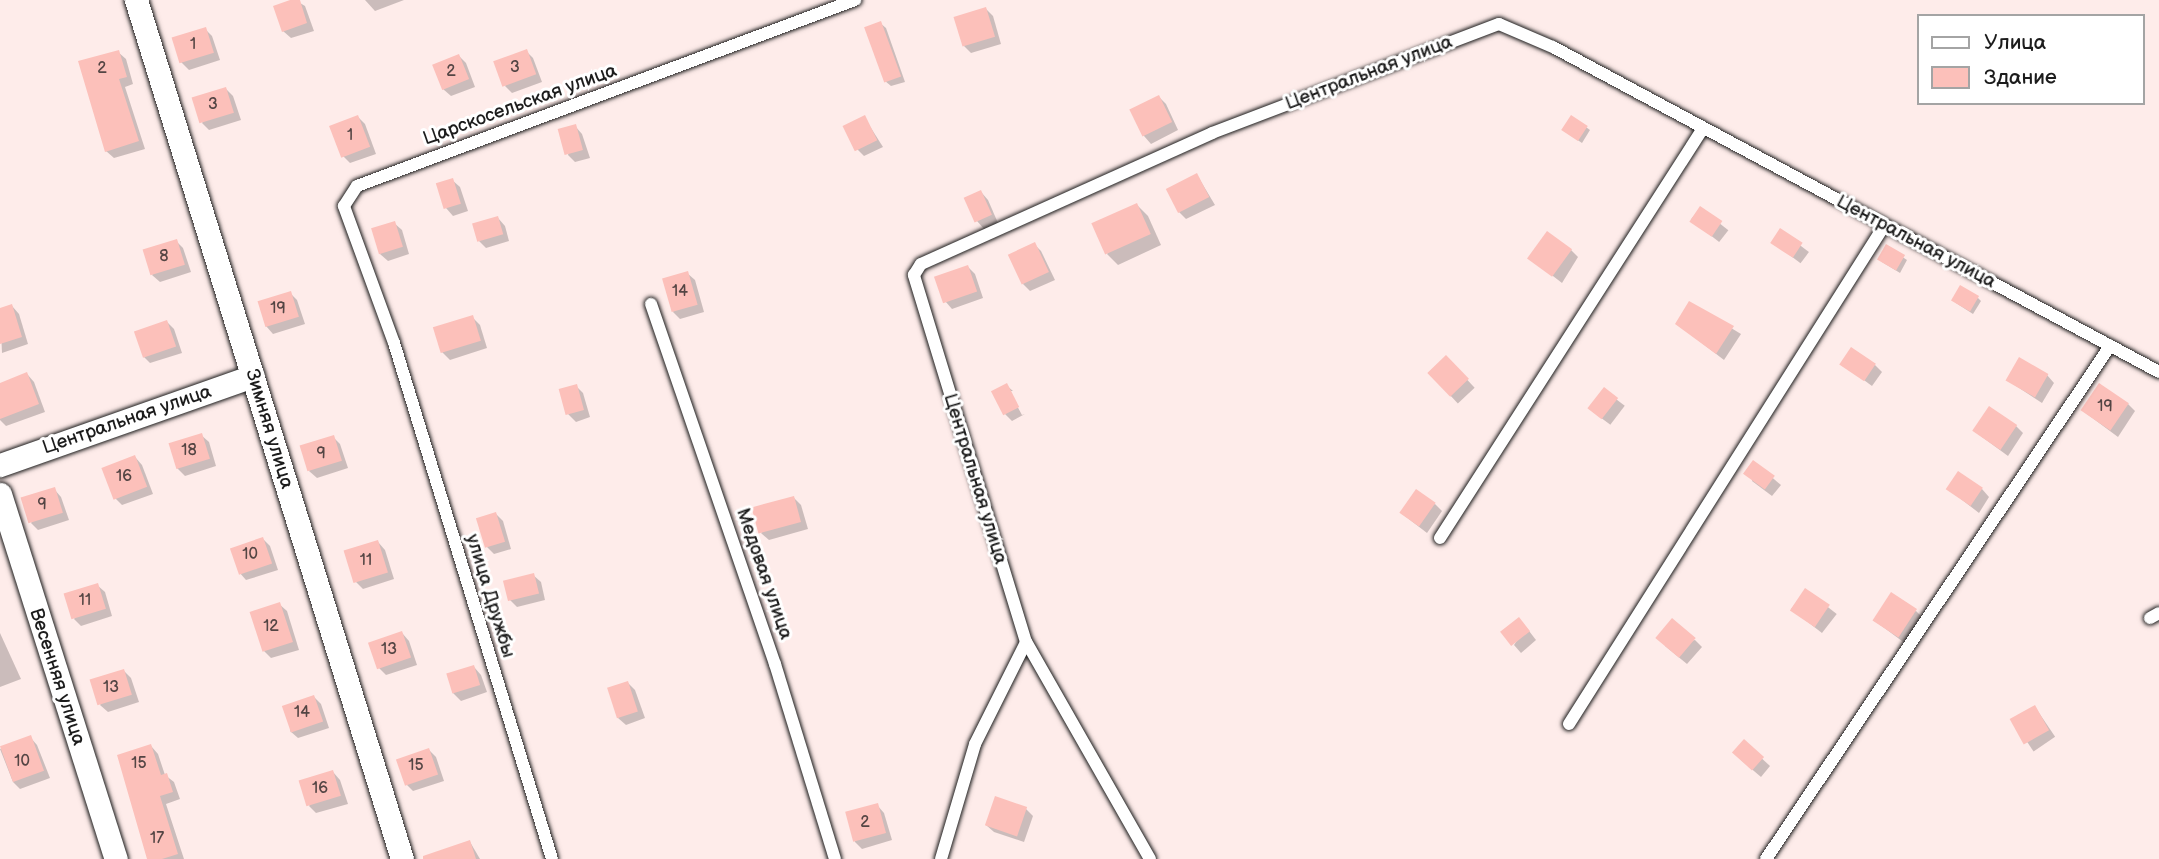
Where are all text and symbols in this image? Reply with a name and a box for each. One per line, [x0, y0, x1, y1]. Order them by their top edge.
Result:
legend [1918, 14, 2145, 105]
text: Улица [1984, 30, 2046, 55]
street label: Центральная улица [1282, 31, 1456, 115]
house number: 1 [190, 35, 196, 55]
house number: 3 [510, 58, 520, 78]
house number: 2 [97, 59, 107, 79]
street label: Царскосельская улица [420, 59, 620, 151]
house number: 2 [446, 62, 456, 82]
text: Здание [1984, 65, 2057, 90]
house number: 3 [208, 95, 218, 115]
house number: 1 [347, 126, 353, 146]
street label: Центральная улица [1832, 190, 2000, 294]
house number: 8 [159, 247, 169, 267]
house number: 14 [672, 282, 688, 302]
house number: 19 [270, 299, 286, 319]
street label: Зимняя улица [240, 366, 298, 492]
street label: Центральная улица [40, 380, 214, 460]
street label: Центральная улица [938, 391, 1012, 567]
house number: 19 [2097, 397, 2113, 417]
house number: 18 [181, 441, 197, 461]
house number: 9 [316, 444, 326, 464]
house number: 16 [116, 467, 132, 487]
house number: 9 [37, 495, 47, 515]
street label: Медовая улица [731, 505, 797, 643]
street label: улица Дружбы [460, 531, 520, 661]
house number: 10 [242, 545, 258, 565]
house number: 11 [360, 551, 372, 571]
house number: 11 [79, 591, 91, 611]
street label: Весенняя улица [24, 606, 90, 748]
house number: 12 [263, 617, 279, 637]
house number: 13 [381, 640, 397, 660]
house number: 13 [103, 678, 119, 698]
house number: 14 [294, 703, 310, 723]
house number: 10 [14, 752, 30, 772]
house number: 15 [131, 754, 147, 774]
house number: 15 [408, 756, 424, 776]
house number: 16 [312, 779, 328, 799]
house number: 2 [860, 813, 870, 833]
house number: 17 [150, 829, 164, 849]

